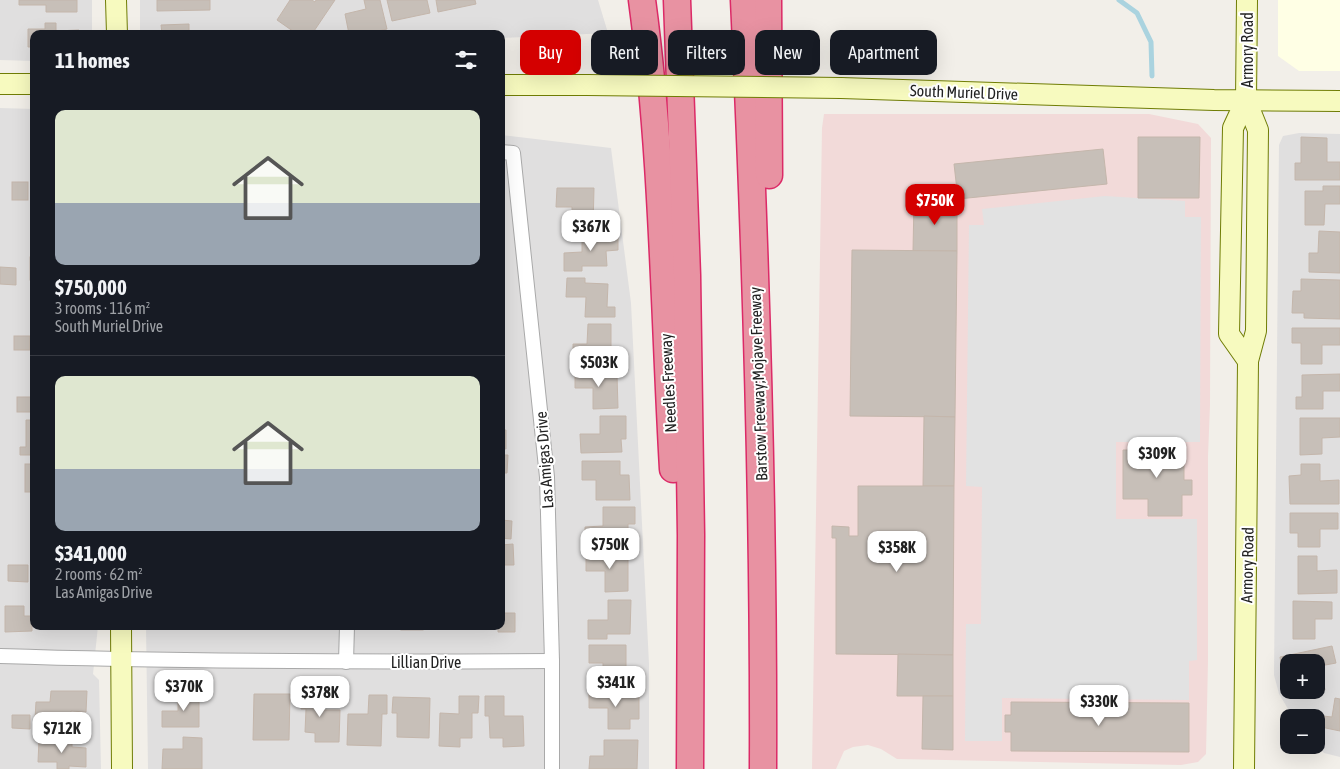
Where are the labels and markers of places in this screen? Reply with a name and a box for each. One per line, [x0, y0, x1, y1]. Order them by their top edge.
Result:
pin: $750K [900, 184, 970, 226]
pin: $367K [556, 210, 626, 252]
pin: $503K [564, 346, 634, 388]
pin: $309K [1122, 436, 1192, 479]
pin: $750K [575, 528, 645, 570]
pin: $358K [862, 530, 932, 573]
pin: $341K [581, 666, 651, 708]
pin: $370K [149, 670, 219, 712]
pin: $378K [285, 676, 355, 718]
pin: $330K [1064, 684, 1134, 727]
pin: $712K [27, 712, 97, 754]

